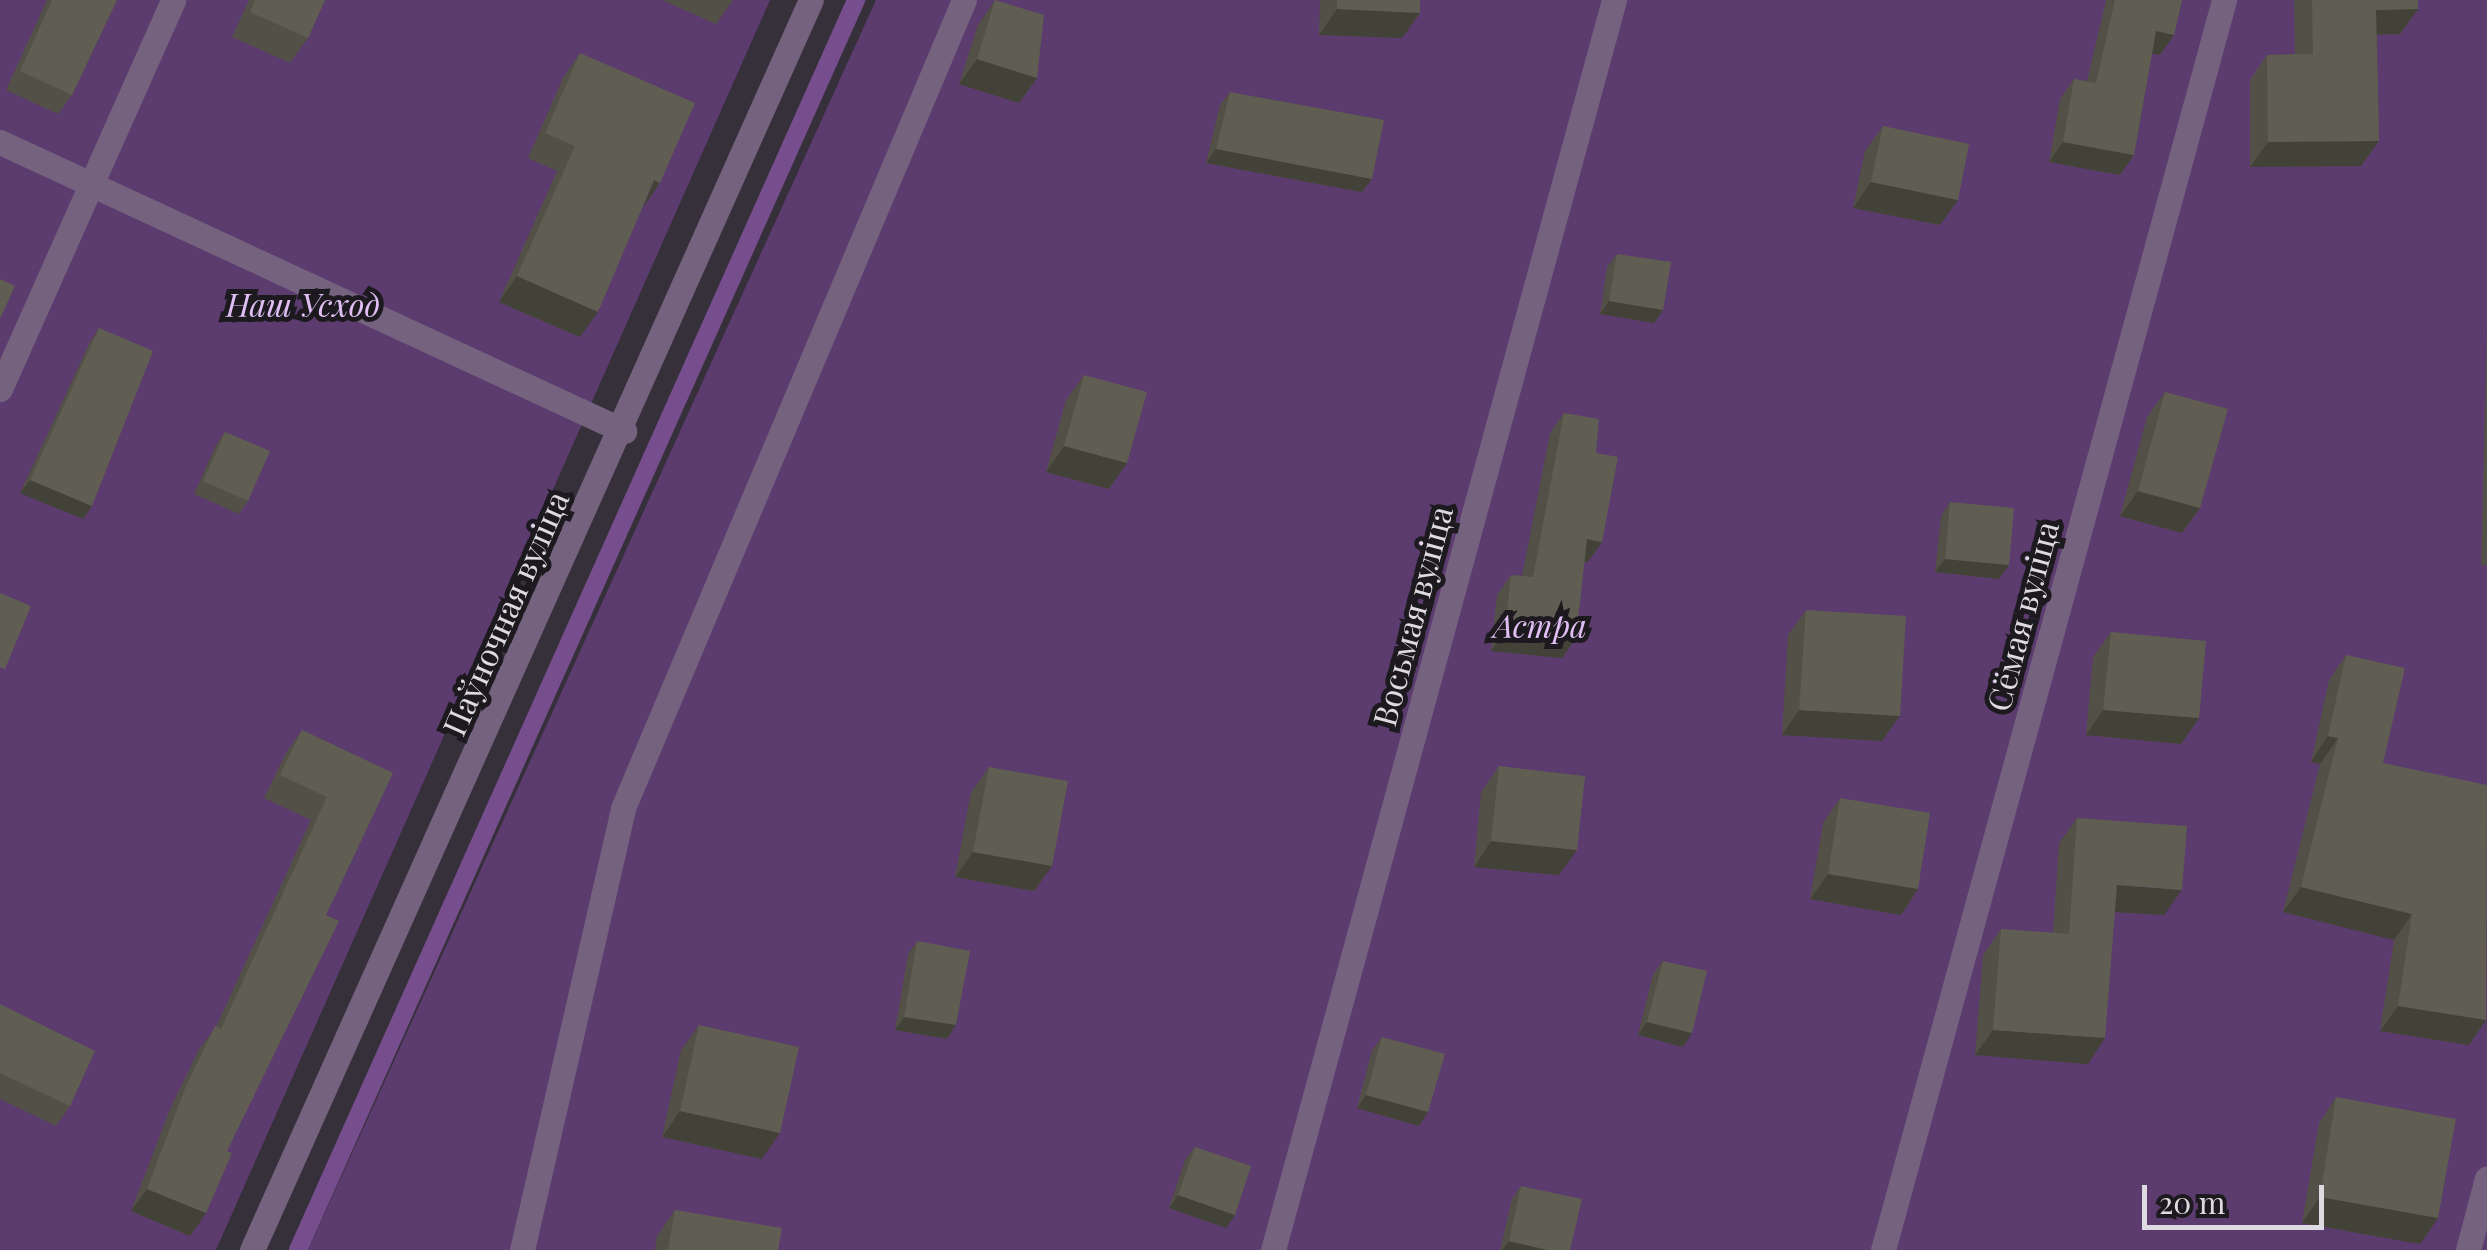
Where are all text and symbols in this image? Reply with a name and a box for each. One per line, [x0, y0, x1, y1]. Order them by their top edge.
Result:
park label: Наш Усход [226, 285, 380, 323]
street label: Паўночная вуліца [434, 485, 576, 741]
street label: Восьмая вуліца [1364, 502, 1460, 730]
street label: Сёмая вуліца [1978, 517, 2066, 715]
park label: Астра [1493, 606, 1587, 644]
scale bar [2147, 1165, 2330, 1227]
text: 20 m [2159, 1182, 2225, 1222]

